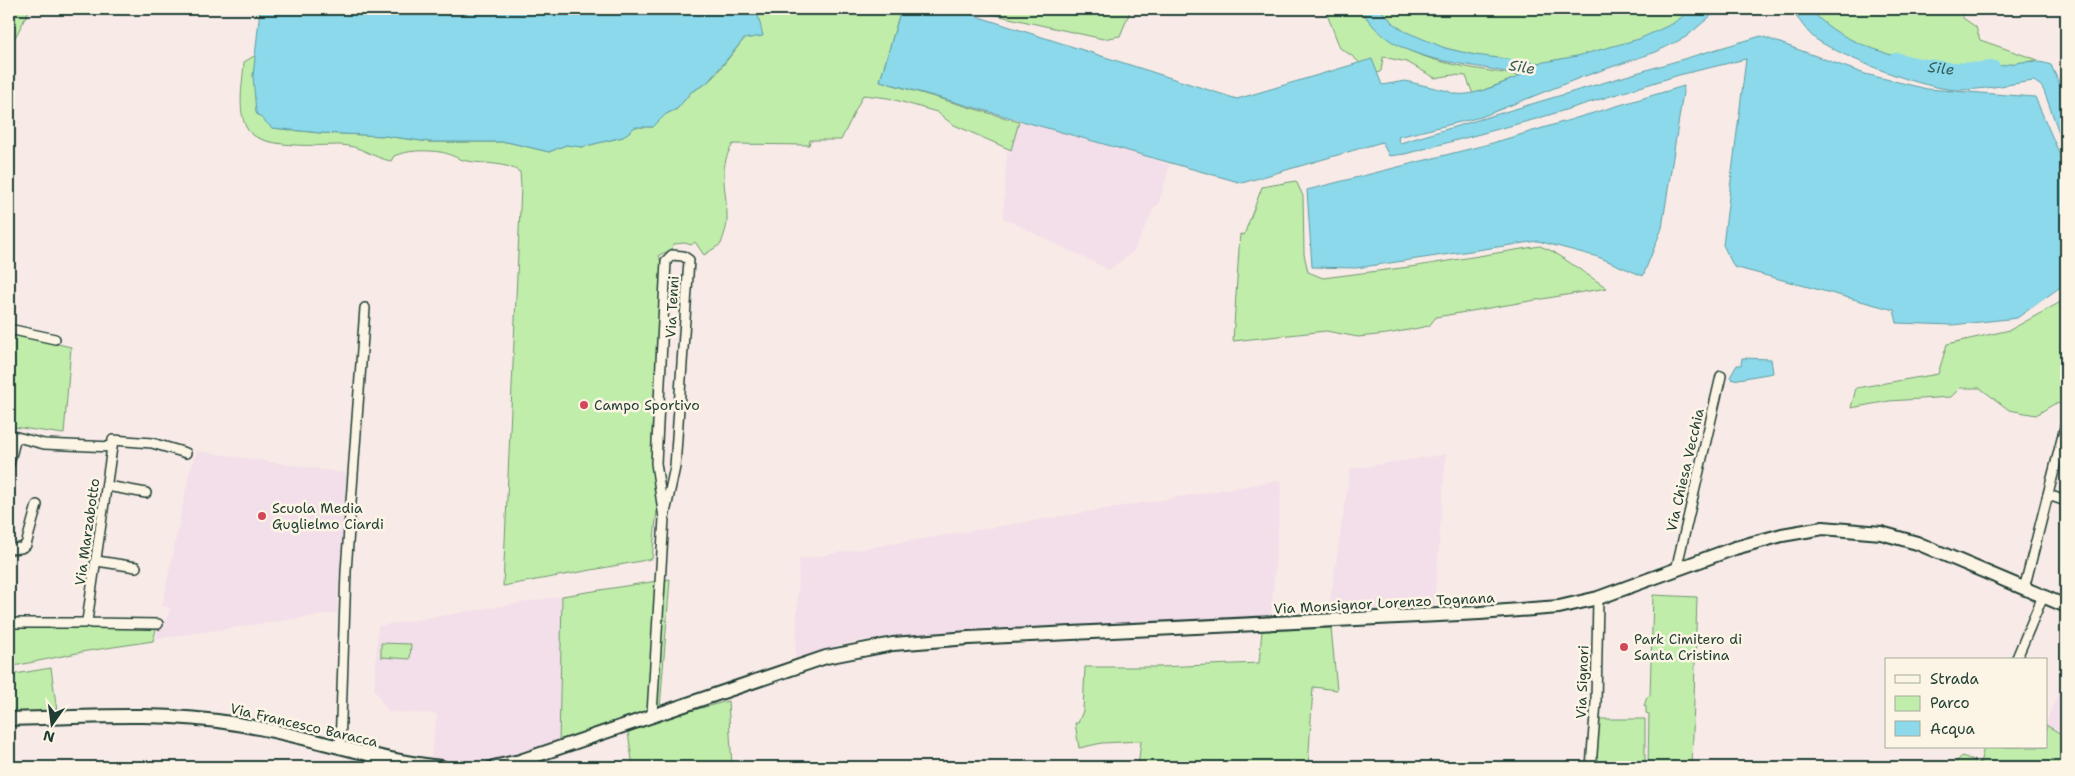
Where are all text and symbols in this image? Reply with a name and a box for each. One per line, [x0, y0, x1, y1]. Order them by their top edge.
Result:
water label: Sile [1508, 55, 1536, 79]
water label: Sile [1927, 57, 1955, 80]
street label: Via Tenni [661, 275, 683, 339]
place label: Campo Sportivo [594, 396, 700, 414]
marker: Campo Sportivo [578, 399, 590, 411]
street label: Via Chiesa Vecchia [1662, 406, 1708, 533]
street label: Via Marzabotto [71, 477, 103, 587]
place label: Scuola Media Guglielmo Ciardi [272, 499, 384, 533]
marker: Scuola Media Guglielmo Ciardi [256, 510, 268, 522]
street label: Via Monsignor Lorenzo Tognana [1273, 588, 1495, 618]
place label: Park Cimitero di Santa Cristina [1634, 630, 1742, 664]
marker: Park Cimitero di Santa Cristina [1618, 641, 1630, 653]
street label: Via Signori [1572, 645, 1592, 719]
legend [1885, 658, 2048, 748]
text: Strada [1930, 669, 1979, 689]
text: Parco [1930, 693, 1970, 713]
north arrow [28, 698, 78, 748]
street label: Via Francesco Baracca [228, 699, 380, 751]
text: Acqua [1930, 719, 1976, 739]
text: N [41, 727, 56, 747]

